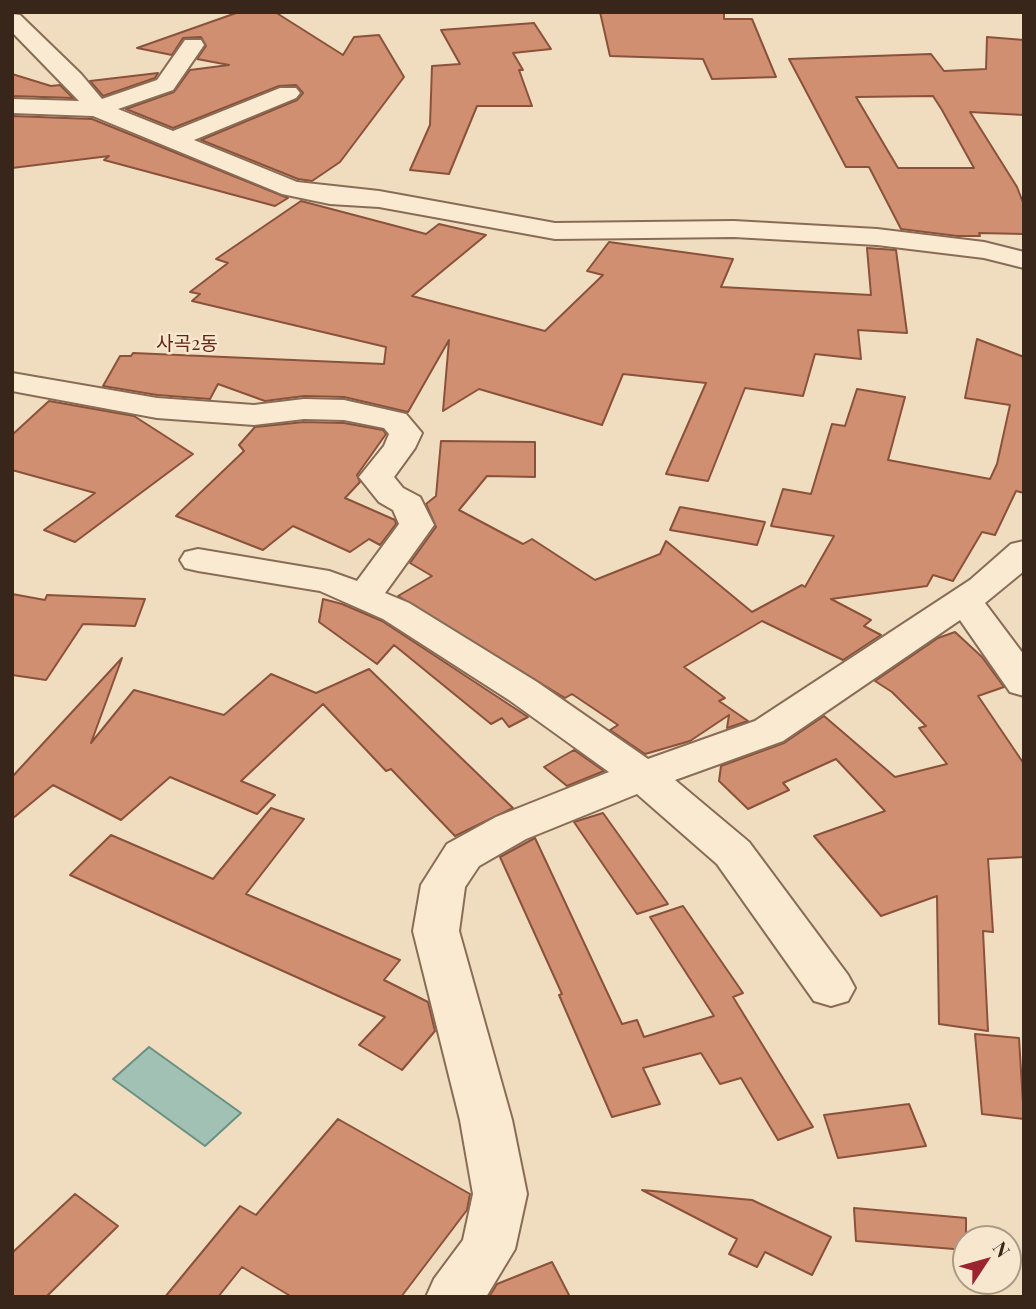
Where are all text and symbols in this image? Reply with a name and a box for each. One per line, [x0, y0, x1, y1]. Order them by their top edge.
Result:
district label: 사곡2동 [156, 333, 218, 355]
north arrow [952, 1225, 1022, 1295]
text: N [988, 1236, 1017, 1262]

